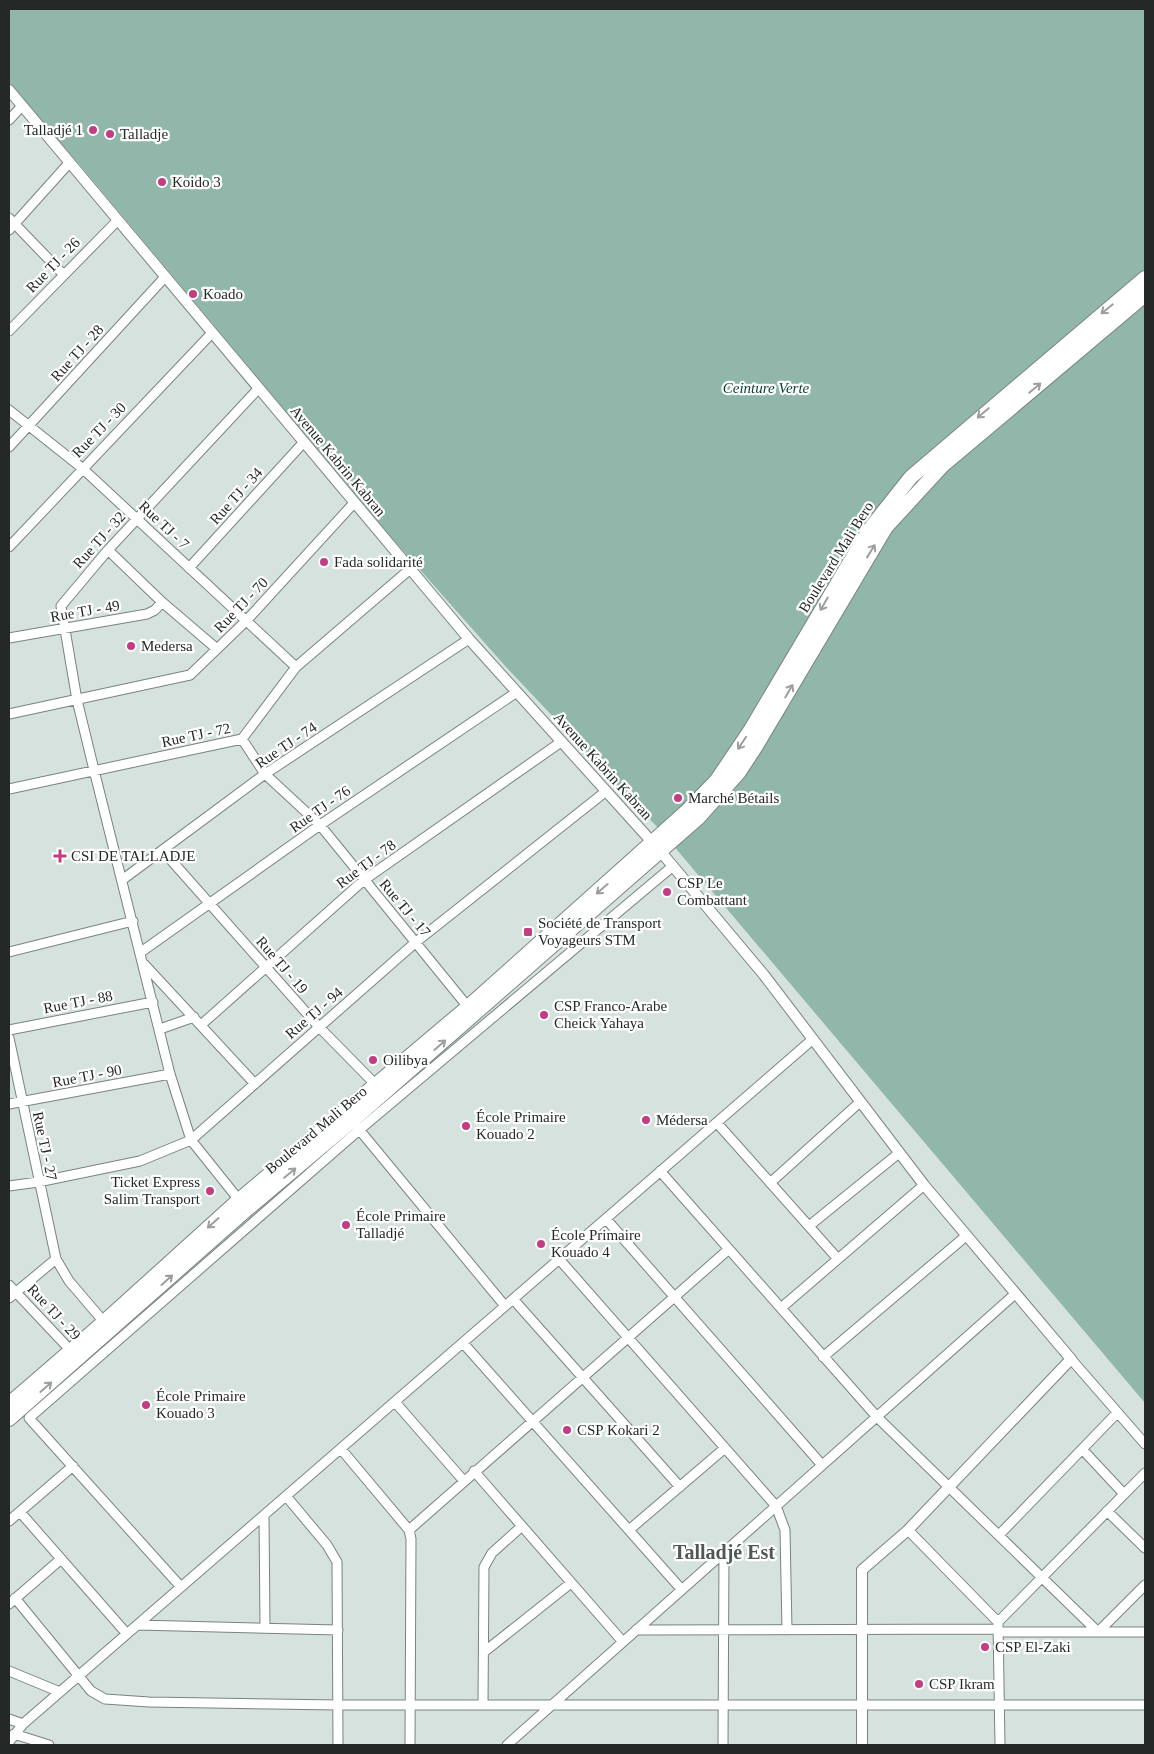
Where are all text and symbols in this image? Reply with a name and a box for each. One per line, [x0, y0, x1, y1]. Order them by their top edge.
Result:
place label: Talladjé 1 [24, 122, 83, 138]
marker: Talladjé 1 [87, 124, 99, 136]
place label: Talladje [120, 126, 168, 142]
marker: Talladje [104, 128, 116, 140]
place label: Koido 3 [172, 174, 221, 190]
marker: Koido 3 [156, 176, 168, 188]
street label: Rue TJ - 26 [23, 234, 83, 296]
place label: Koado [203, 286, 243, 302]
marker: Koado [187, 288, 199, 300]
one-way arrow [1101, 303, 1114, 314]
street label: Rue TJ - 28 [48, 322, 106, 384]
park label: Ceinture Verte [723, 380, 810, 396]
one-way arrow [1028, 382, 1041, 393]
street label: Rue TJ - 30 [69, 399, 129, 461]
street label: Avenue Kabrin Kabran [287, 403, 389, 520]
one-way arrow [977, 408, 990, 419]
street label: Rue TJ - 34 [207, 464, 266, 527]
street label: Rue TJ - 7 [136, 498, 193, 553]
street label: Boulevard Mali Bero [795, 499, 877, 615]
street label: Rue TJ - 32 [70, 509, 128, 571]
one-way arrow [866, 544, 876, 558]
place label: Fada solidarité [334, 554, 423, 570]
marker: Fada solidarité [318, 556, 330, 568]
street label: Rue TJ - 70 [211, 574, 271, 636]
one-way arrow [819, 596, 829, 610]
street label: Rue TJ - 49 [49, 597, 121, 625]
place label: Medersa [141, 638, 193, 654]
marker: Medersa [125, 640, 137, 652]
one-way arrow [784, 684, 794, 699]
street label: Avenue Kabrin Kabran [551, 709, 656, 823]
street label: Rue TJ - 74 [252, 718, 320, 771]
street label: Rue TJ - 72 [160, 720, 232, 750]
one-way arrow [736, 736, 746, 750]
street label: Rue TJ - 76 [287, 782, 354, 836]
place label: Marché Bétails [688, 790, 779, 806]
marker: Marché Bétails [672, 792, 684, 804]
street label: Rue TJ - 78 [333, 837, 399, 891]
place label: CSI DE TALLADJE [71, 848, 195, 864]
marker: CSI DE TALLADJE [53, 849, 67, 863]
place label: CSP Le Combattant [677, 875, 748, 908]
street label: Rue TJ - 17 [376, 876, 434, 940]
one-way arrow [596, 883, 609, 894]
marker: CSP Le Combattant [661, 886, 673, 898]
place label: Société de Transport Voyageurs STM [538, 915, 662, 948]
marker: Société de Transport Voyageurs STM [522, 926, 534, 938]
street label: Rue TJ - 19 [253, 933, 311, 997]
street label: Rue TJ - 94 [282, 984, 346, 1042]
street label: Rue TJ - 88 [42, 987, 114, 1017]
place label: CSP Franco-Arabe Cheick Yahaya [554, 998, 668, 1031]
marker: CSP Franco-Arabe Cheick Yahaya [538, 1009, 550, 1021]
one-way arrow [434, 1039, 447, 1051]
place label: Oilibya [383, 1052, 428, 1068]
marker: Oilibya [367, 1054, 379, 1066]
street label: Rue TJ - 90 [51, 1061, 123, 1091]
street label: Boulevard Mali Bero [262, 1083, 370, 1177]
place label: École Primaire Kouado 2 [476, 1109, 566, 1142]
street label: Rue TJ - 27 [30, 1110, 60, 1182]
place label: Médersa [656, 1112, 708, 1128]
marker: Médersa [640, 1114, 652, 1126]
marker: École Primaire Kouado 2 [460, 1120, 472, 1132]
one-way arrow [283, 1168, 296, 1179]
place label: Ticket Express Salim Transport [104, 1174, 201, 1207]
marker: Ticket Express Salim Transport [204, 1185, 216, 1197]
place label: École Primaire Talladjé [356, 1208, 446, 1241]
one-way arrow [207, 1217, 220, 1229]
marker: École Primaire Talladjé [340, 1219, 352, 1231]
place label: École Primaire Kouado 4 [551, 1227, 641, 1260]
marker: École Primaire Kouado 4 [535, 1238, 547, 1250]
one-way arrow [161, 1274, 174, 1286]
street label: Rue TJ - 29 [24, 1281, 84, 1343]
one-way arrow [39, 1382, 52, 1393]
place label: École Primaire Kouado 3 [156, 1388, 246, 1421]
marker: École Primaire Kouado 3 [140, 1399, 152, 1411]
place label: CSP Kokari 2 [577, 1422, 660, 1438]
marker: CSP Kokari 2 [561, 1424, 573, 1436]
district label: Talladjé Est [673, 1541, 775, 1564]
place label: CSP El-Zaki [995, 1639, 1071, 1655]
marker: CSP El-Zaki [979, 1641, 991, 1653]
place label: CSP Ikram [929, 1676, 995, 1692]
marker: CSP Ikram [913, 1678, 925, 1690]

